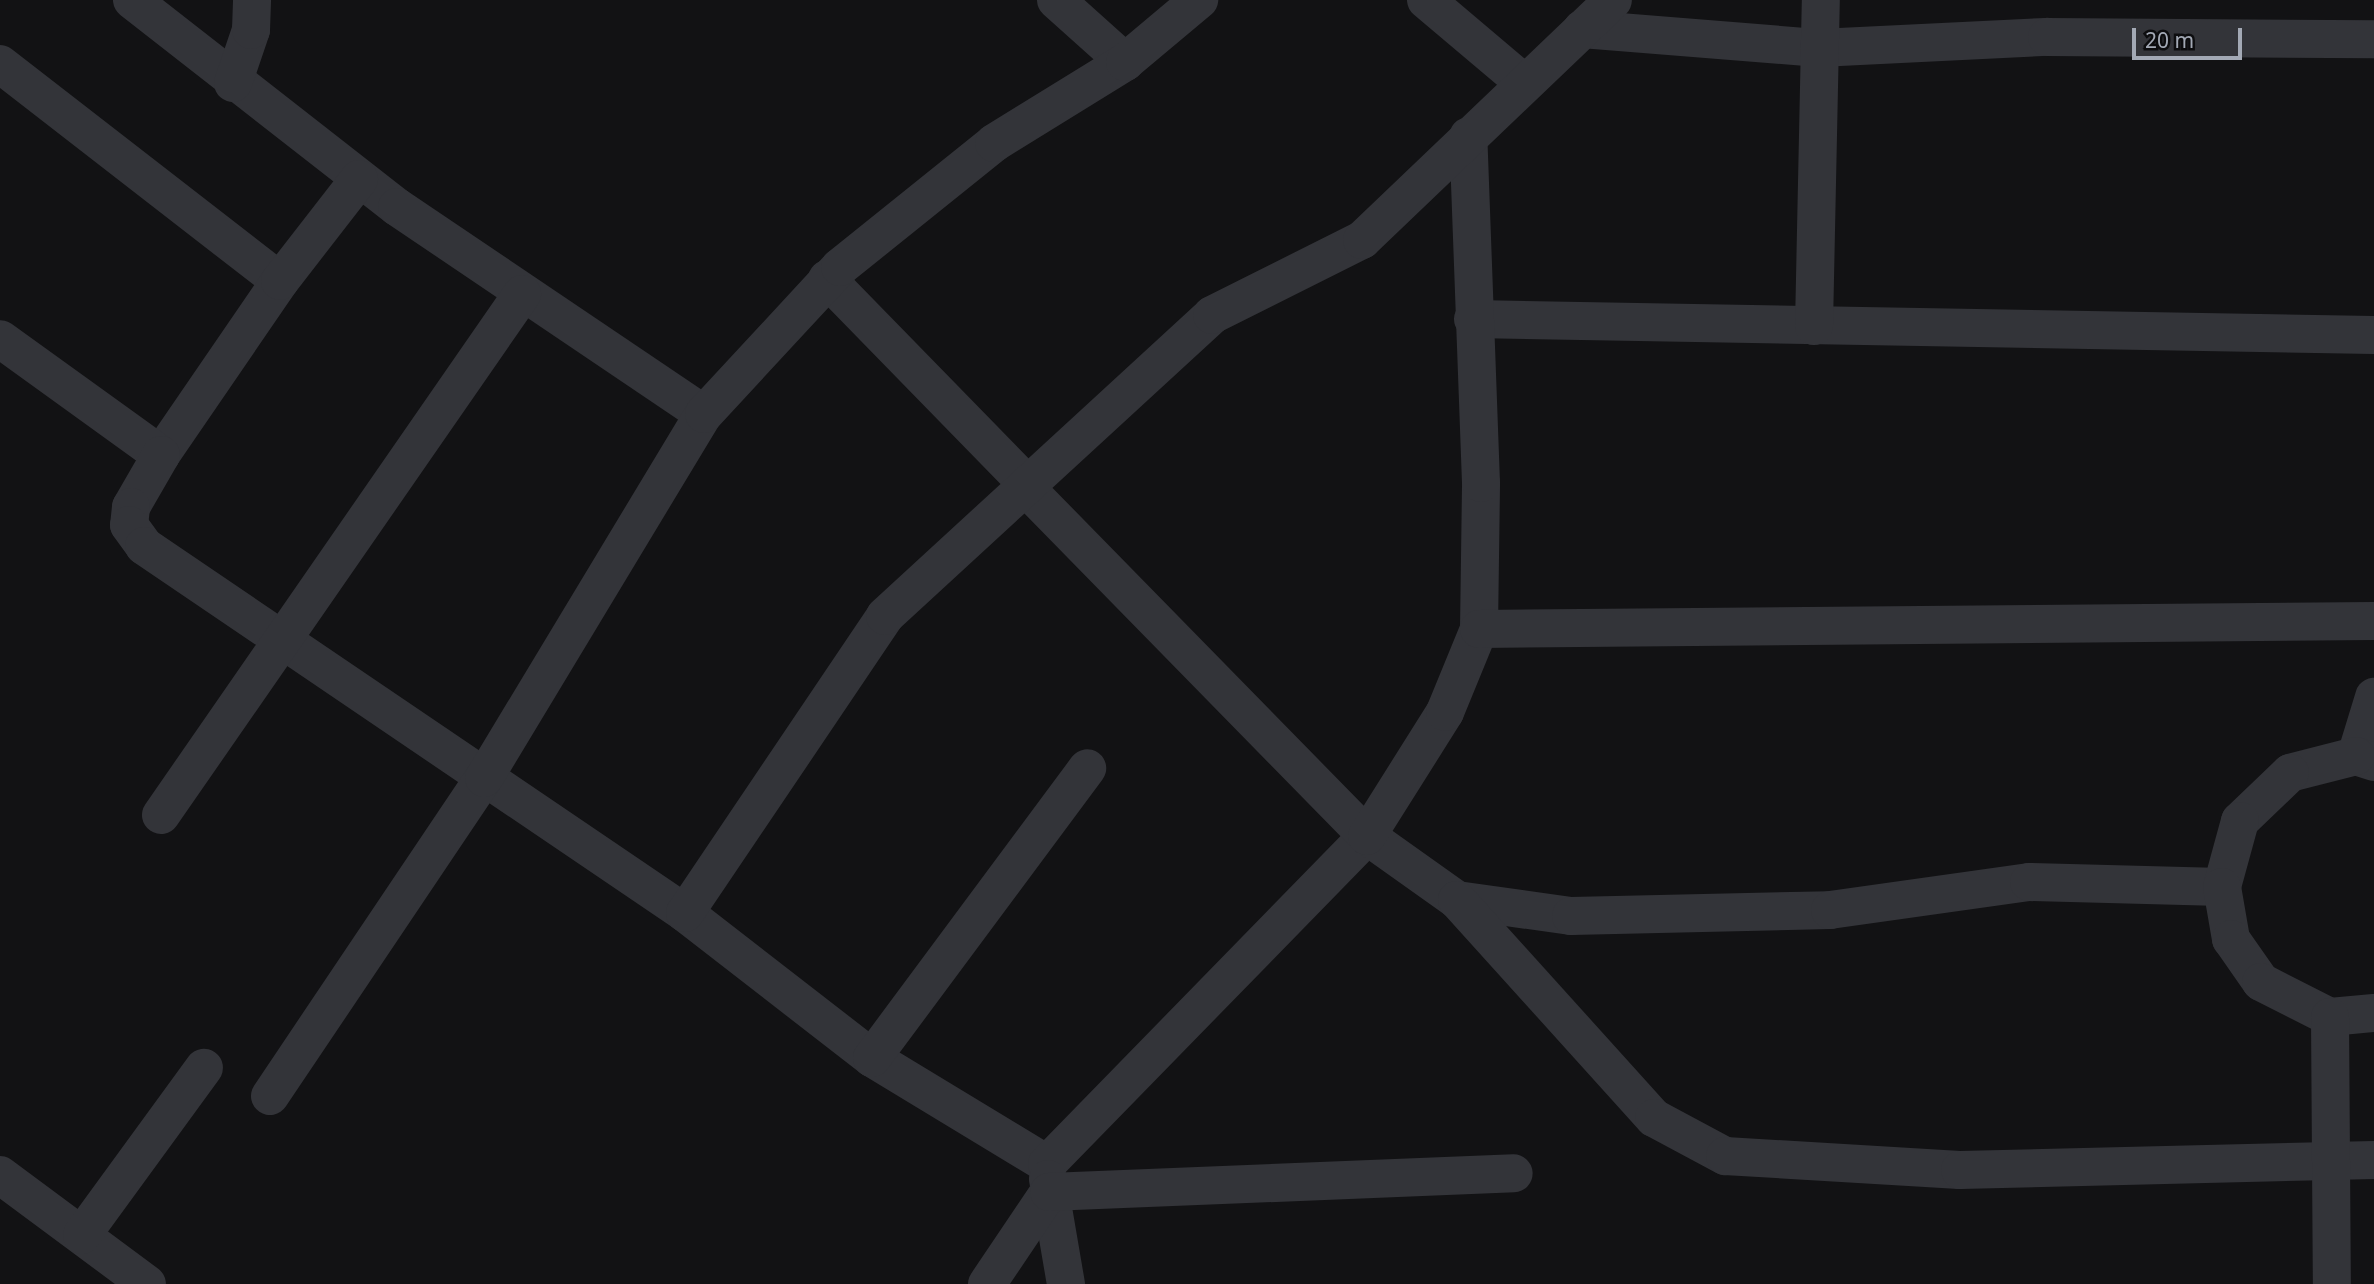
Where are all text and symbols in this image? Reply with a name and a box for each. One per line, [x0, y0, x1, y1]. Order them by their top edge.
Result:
scale bar [2136, 14, 2246, 58]
text: 20 m [2145, 26, 2194, 54]

